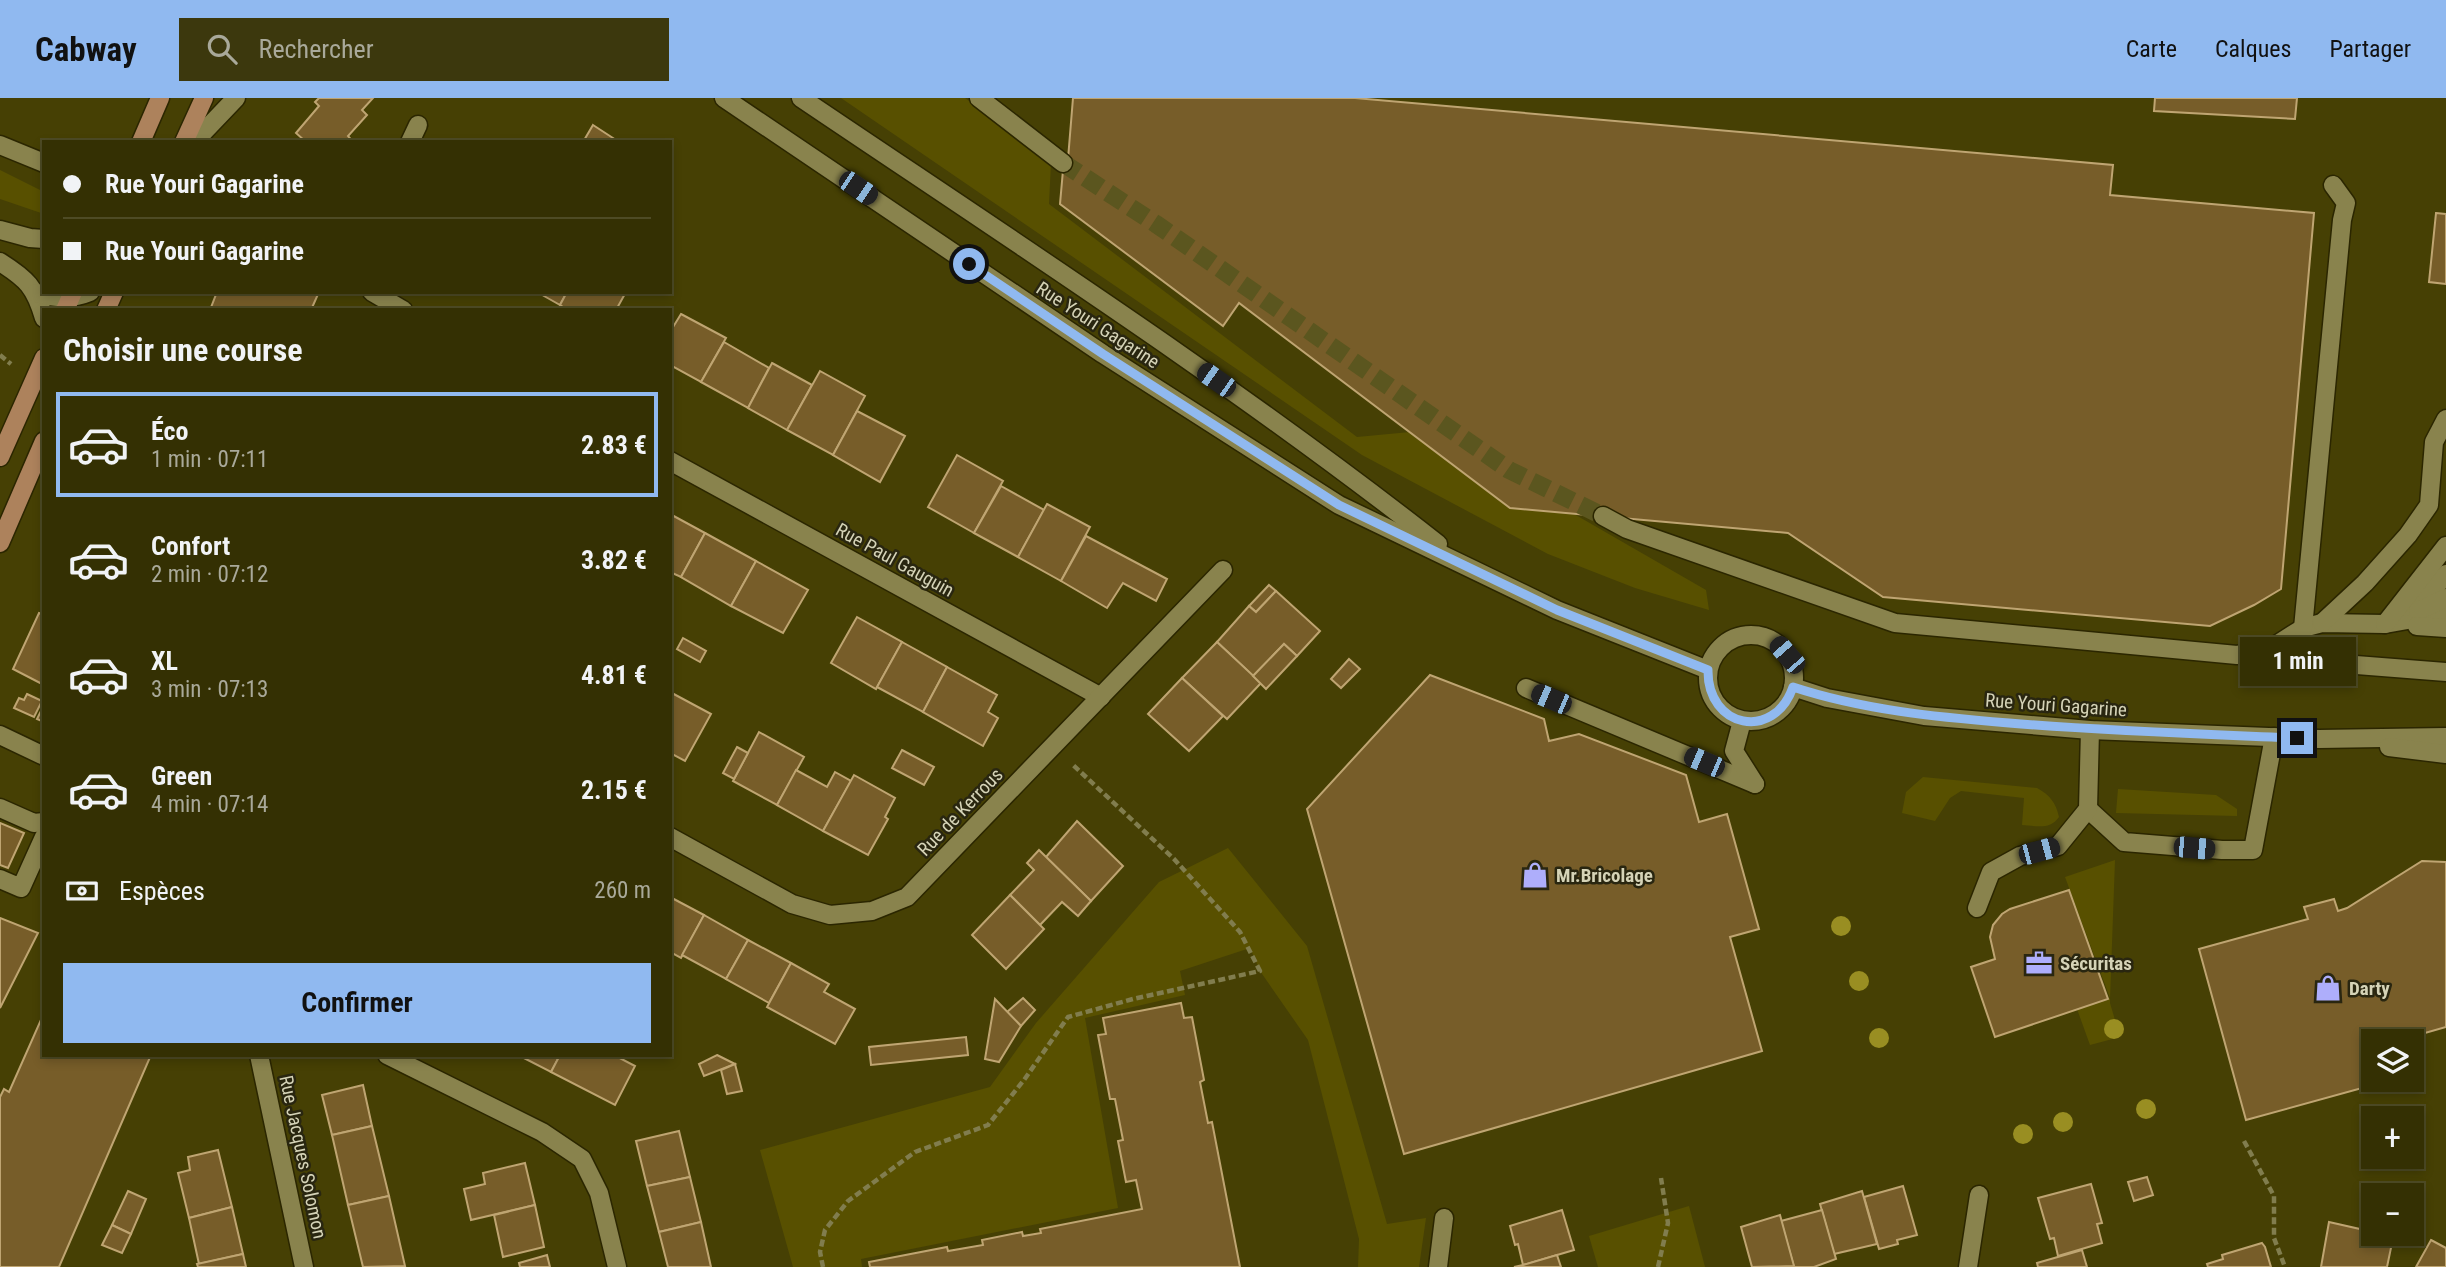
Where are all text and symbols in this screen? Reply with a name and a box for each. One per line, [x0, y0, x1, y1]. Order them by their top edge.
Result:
search box [179, 18, 669, 81]
text: Cabway [35, 30, 137, 69]
icon: search [203, 30, 241, 68]
text: Rechercher [259, 34, 374, 64]
text: Carte [2126, 35, 2177, 63]
text: Calques [2215, 35, 2291, 63]
text: Partager [2329, 35, 2411, 63]
car [835, 168, 882, 208]
text: Rue Youri Gagarine [105, 169, 304, 199]
text: Rue Youri Gagarine [105, 236, 304, 266]
route start [953, 248, 985, 280]
street label: Rue Youri Gagarine [1032, 277, 1164, 373]
text: Choisir une course [63, 331, 303, 369]
car [1193, 359, 1240, 401]
icon: car [67, 413, 130, 476]
text: Éco [151, 416, 188, 446]
text: 2.83 € [581, 430, 647, 460]
text: 1 min · 07:11 [151, 446, 268, 473]
street label: Rue Paul Gauguin [832, 518, 958, 602]
icon: car [67, 528, 130, 591]
text: Confort [151, 531, 230, 561]
text: 3.82 € [581, 545, 647, 575]
text: 2 min · 07:12 [151, 561, 268, 588]
car [1766, 632, 1809, 678]
callout: 1 min [2239, 636, 2355, 686]
icon: car [67, 643, 130, 706]
text: XL [151, 646, 178, 676]
text: 1 min [2272, 648, 2324, 675]
text: 4.81 € [581, 660, 647, 690]
text: 3 min · 07:13 [151, 676, 268, 703]
car [1528, 681, 1575, 717]
street label: Rue Youri Gagarine [1984, 689, 2128, 721]
route end [2281, 722, 2313, 754]
car [1681, 744, 1728, 780]
icon: car [67, 758, 130, 821]
text: Green [151, 761, 212, 791]
street label: Rue de Kerrous [912, 763, 1008, 861]
text: 2.15 € [581, 775, 647, 805]
text: 4 min · 07:14 [151, 791, 268, 818]
car [2016, 835, 2063, 867]
car [2173, 836, 2216, 860]
shop icon: Mr.Bricolage [1520, 860, 1550, 890]
place label: Mr.Bricolage [1556, 864, 1653, 887]
icon: cash [63, 872, 101, 910]
text: Espèces [119, 876, 205, 906]
text: 260 m [594, 877, 651, 904]
office icon: Sécuritas [2024, 948, 2054, 978]
place label: Sécuritas [2060, 952, 2132, 975]
button: Confirmer [63, 963, 651, 1043]
shop icon: Darty [2313, 973, 2343, 1003]
place label: Darty [2349, 977, 2390, 1000]
map controls [2361, 1029, 2424, 1246]
button: layers [2361, 1029, 2424, 1092]
street label: Rue Jacques Solomon [274, 1073, 332, 1241]
button: + [2361, 1106, 2424, 1169]
button: − [2361, 1183, 2424, 1246]

